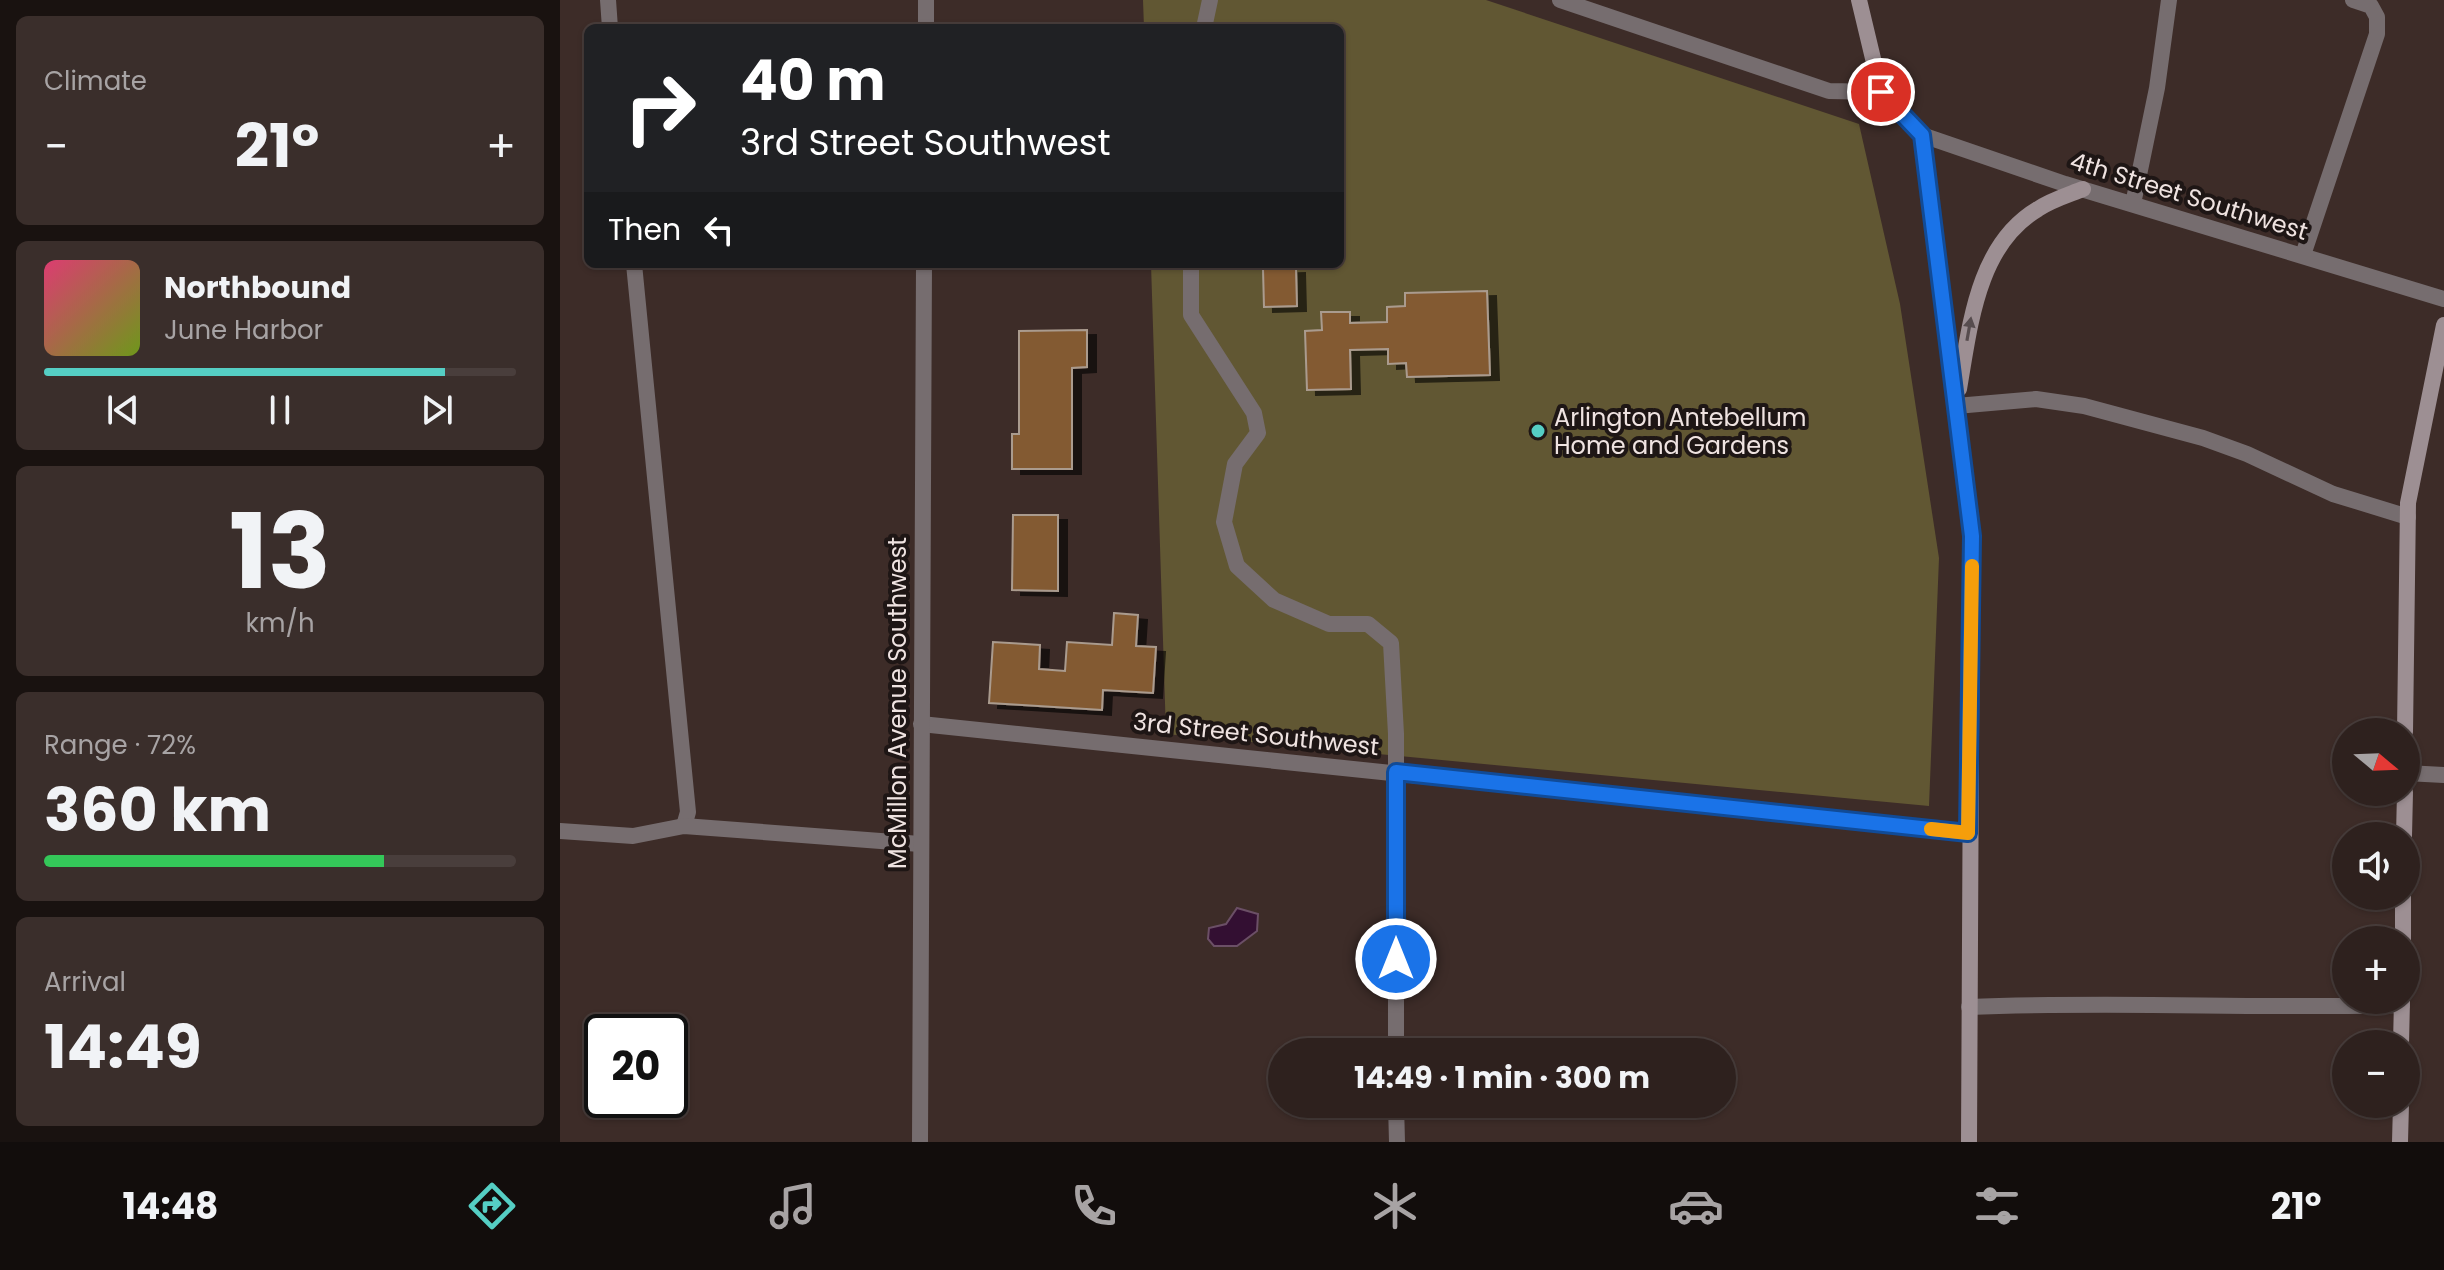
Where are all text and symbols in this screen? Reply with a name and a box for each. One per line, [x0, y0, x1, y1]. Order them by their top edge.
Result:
text: 40 m [740, 41, 886, 120]
icon: right [608, 56, 712, 160]
pin [1847, 58, 1915, 126]
text: Climate [44, 63, 147, 99]
icon: arrive [1859, 70, 1903, 114]
text: 21° [235, 104, 319, 188]
text: − [44, 116, 68, 177]
text: + [486, 116, 516, 177]
text: 3rd Street Southwest [740, 117, 1111, 168]
street label: 4th Street Southwest [2066, 144, 2312, 248]
text: Then [608, 208, 681, 251]
icon: left [697, 208, 741, 252]
text: Northbound [164, 266, 351, 309]
text: June Harbor [164, 312, 323, 348]
one-way arrow [1964, 316, 1976, 341]
icon: previous [101, 388, 145, 432]
icon: pause [258, 388, 302, 432]
icon: next [415, 388, 459, 432]
place label: Arlington Antebellum Home and Gardens [1554, 401, 1807, 462]
marker: Arlington Antebellum Home and Gardens [1529, 422, 1547, 440]
text: 13 [229, 479, 331, 624]
street label: McMillon Avenue Southwest [881, 537, 914, 869]
text: km/h [245, 605, 315, 641]
street label: 3rd Street Southwest [1131, 705, 1381, 763]
north arrow [2332, 718, 2420, 806]
map controls [2332, 718, 2420, 1118]
text: Range · 72% [44, 727, 196, 763]
text: 360 km [44, 768, 271, 852]
button: sound [2332, 822, 2420, 910]
position arrow [1354, 917, 1438, 1001]
button: + [2332, 926, 2420, 1014]
text: Arrival [44, 964, 126, 1000]
text: 14:49 [44, 1005, 202, 1089]
speed limit sign: 20 [584, 1014, 688, 1118]
button: − [2332, 1030, 2420, 1118]
text: 14:49 · 1 min · 300 m [1354, 1056, 1650, 1099]
icon: directions [464, 1178, 520, 1234]
icon: music [765, 1178, 821, 1234]
icon: phone [1066, 1178, 1122, 1234]
icon: climate [1367, 1178, 1423, 1234]
icon: car [1668, 1178, 1724, 1234]
icon: filters [1969, 1178, 2025, 1234]
text: 14:48 [123, 1181, 218, 1232]
text: 21° [2271, 1181, 2321, 1232]

